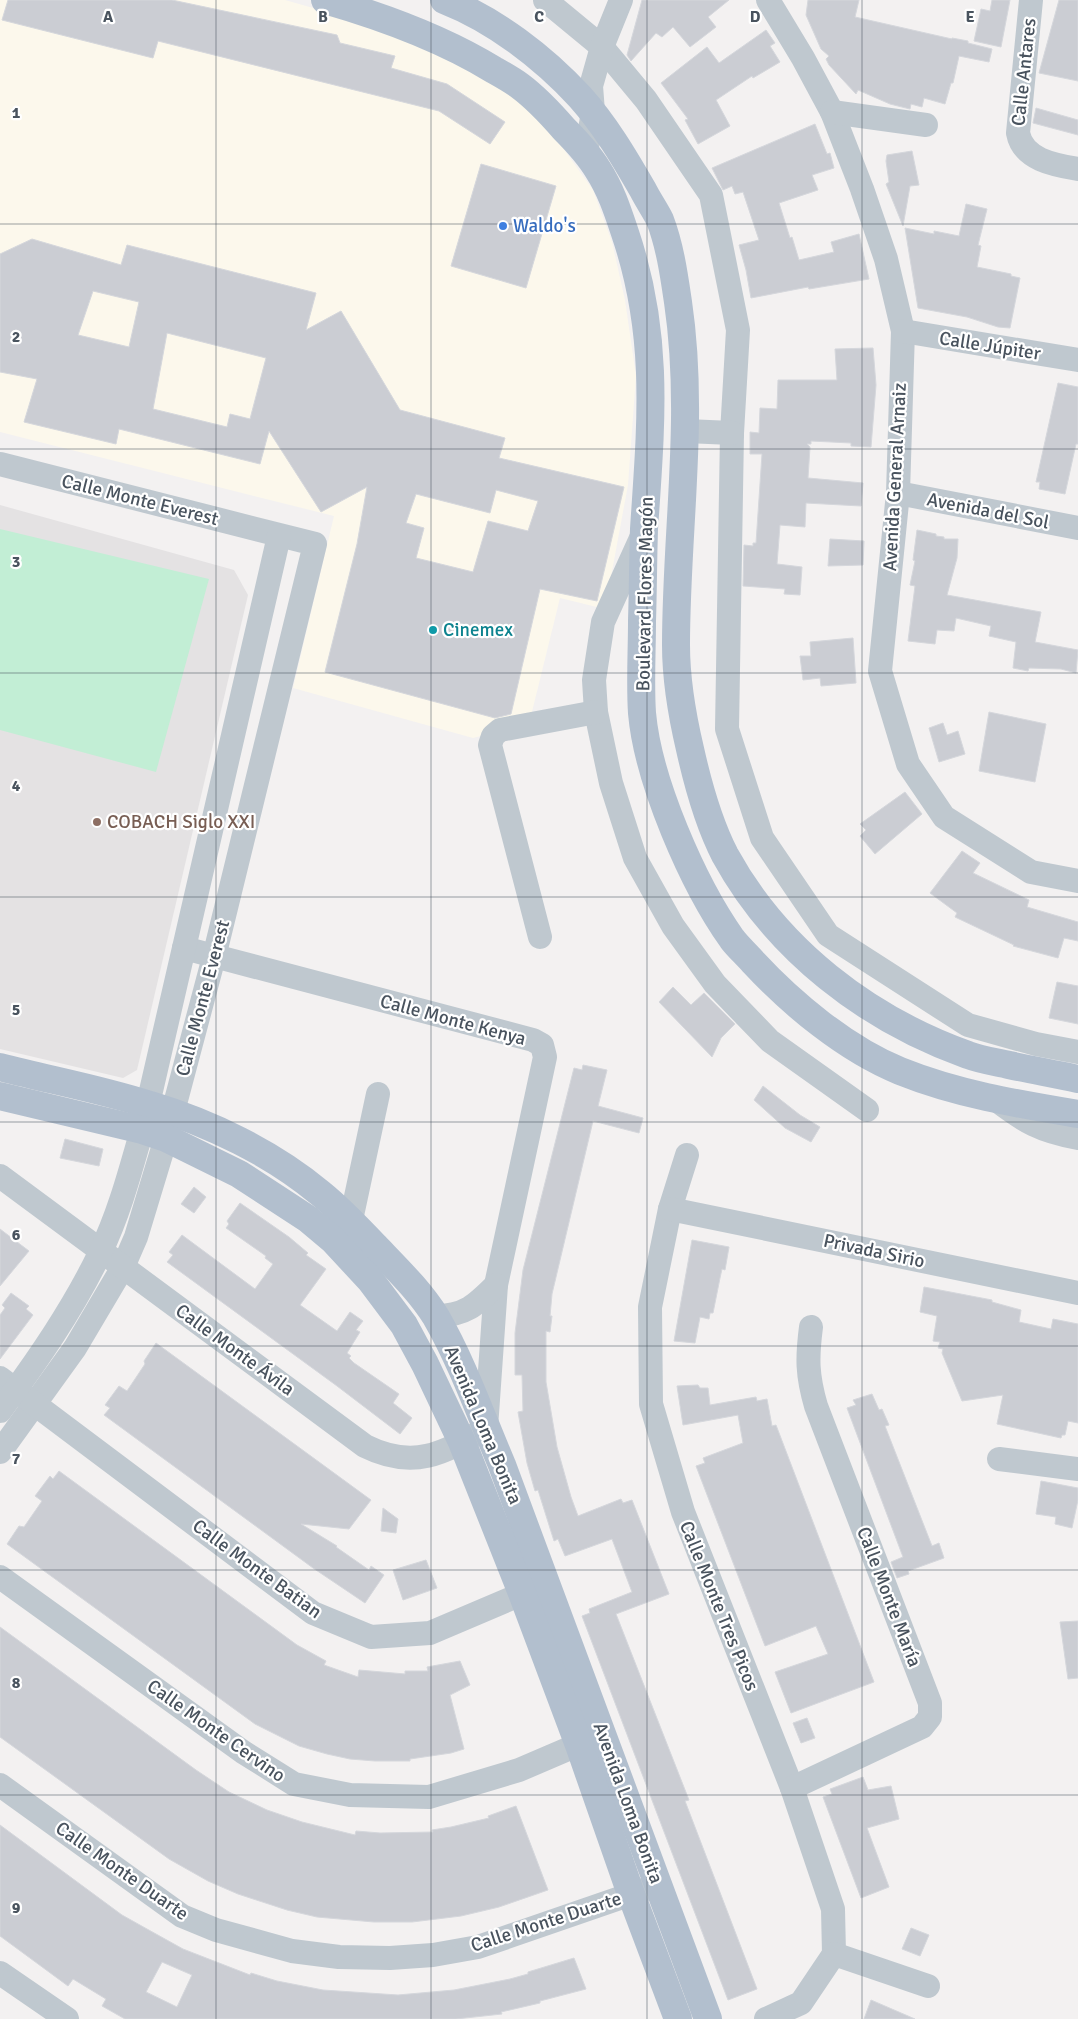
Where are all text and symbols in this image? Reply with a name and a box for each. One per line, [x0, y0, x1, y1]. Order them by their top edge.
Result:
text: A [103, 7, 114, 27]
text: B [318, 7, 328, 27]
text: C [534, 7, 544, 27]
text: D [750, 7, 761, 27]
text: E [965, 7, 975, 27]
street label: Calle Antares [1006, 17, 1042, 127]
text: 1 [12, 103, 21, 123]
place label: Waldo's [513, 214, 576, 238]
marker: Waldo's [497, 220, 509, 232]
street label: Calle Júpiter [938, 326, 1042, 366]
text: 2 [12, 327, 20, 347]
street label: Avenida General Arnaiz [878, 382, 912, 572]
street label: Calle Monte Everest [59, 469, 221, 531]
street label: Avenida del Sol [925, 487, 1051, 535]
street label: Boulevard Flores Magón [631, 496, 659, 692]
text: 3 [12, 552, 20, 572]
place label: Cinemex [443, 618, 513, 642]
marker: Cinemex [427, 624, 439, 636]
text: 4 [12, 776, 21, 796]
place label: COBACH Siglo XXI [107, 810, 255, 834]
marker: COBACH Siglo XXI [91, 816, 103, 828]
street label: Calle Monte Everest [171, 917, 235, 1079]
street label: Calle Monte Kenya [377, 989, 529, 1051]
text: 5 [12, 1000, 20, 1020]
text: 6 [12, 1225, 21, 1245]
street label: Privada Sirio [821, 1229, 927, 1273]
street label: Calle Monte Ávila [171, 1299, 299, 1401]
street label: Avenida Loma Bonita [439, 1342, 527, 1508]
text: 7 [12, 1449, 21, 1469]
street label: Calle Monte Batian [188, 1514, 326, 1624]
street label: Calle Monte Tres Picos [674, 1517, 764, 1695]
street label: Calle Monte María [851, 1523, 927, 1671]
text: 8 [12, 1673, 21, 1693]
street label: Calle Monte Cervino [142, 1674, 290, 1788]
street label: Avenida Loma Bonita [588, 1719, 668, 1887]
street label: Calle Monte Duarte [51, 1816, 193, 1926]
street label: Calle Monte Duarte [468, 1886, 624, 1958]
text: 9 [12, 1898, 21, 1918]

